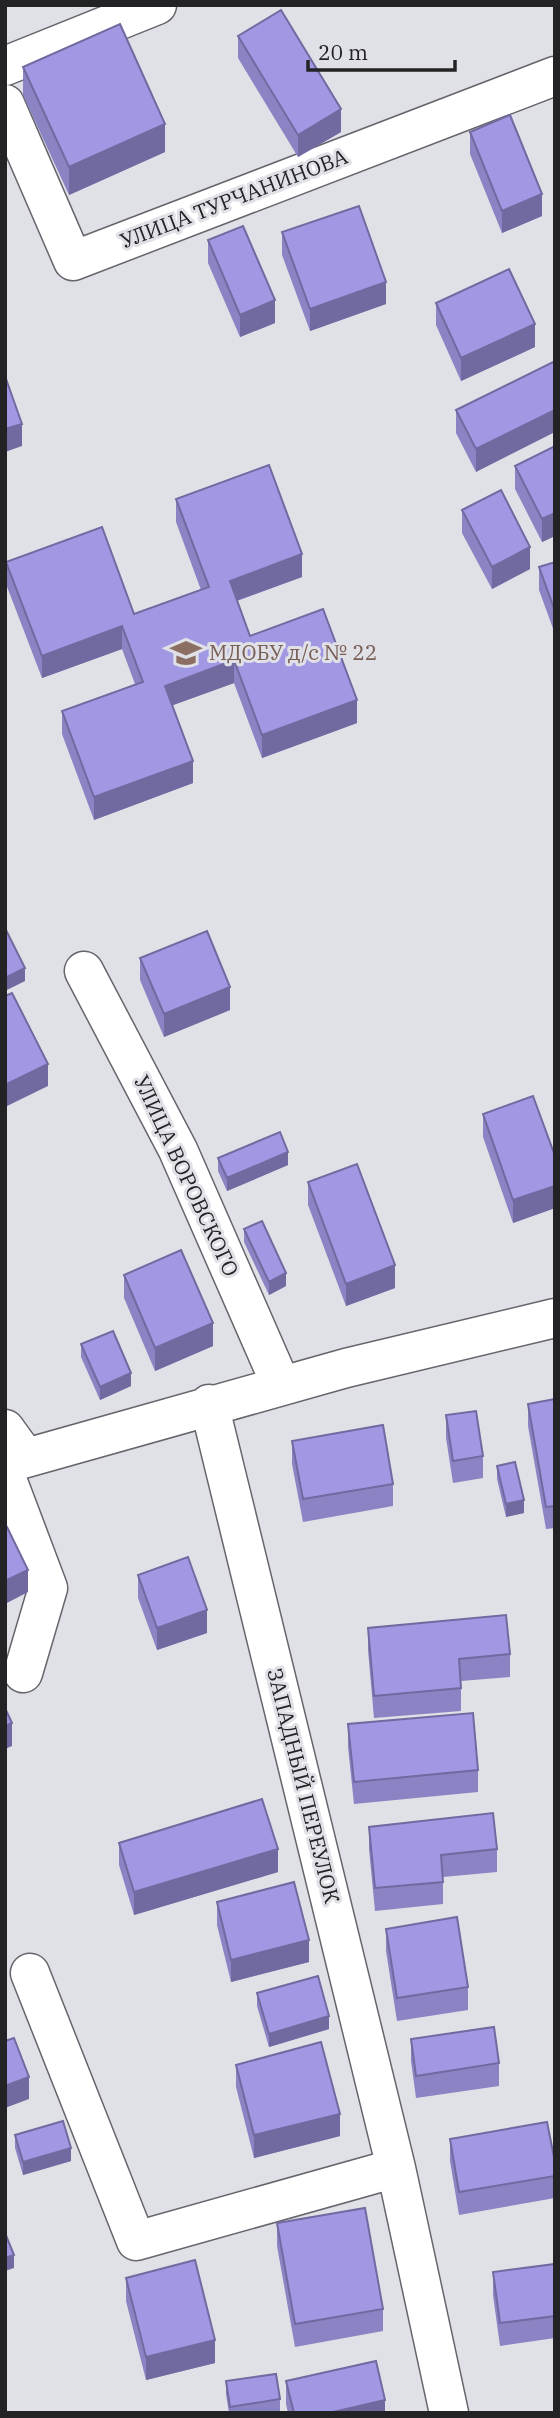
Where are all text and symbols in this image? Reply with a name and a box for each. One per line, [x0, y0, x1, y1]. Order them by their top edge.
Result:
scale bar [308, 28, 455, 72]
text: 20 m [318, 38, 368, 66]
street label: УЛИЦА ТУРЧАНИНОВА [116, 142, 352, 254]
school or university icon: МДОБУ д/с № 22 [169, 636, 203, 670]
place label: МДОБУ д/с № 22 [209, 638, 377, 666]
street label: УЛИЦА ВОРОВСКОГО [128, 1070, 246, 1281]
street label: ЗАПАДНЫЙ ПЕРЕУЛОК [261, 1665, 347, 1907]

